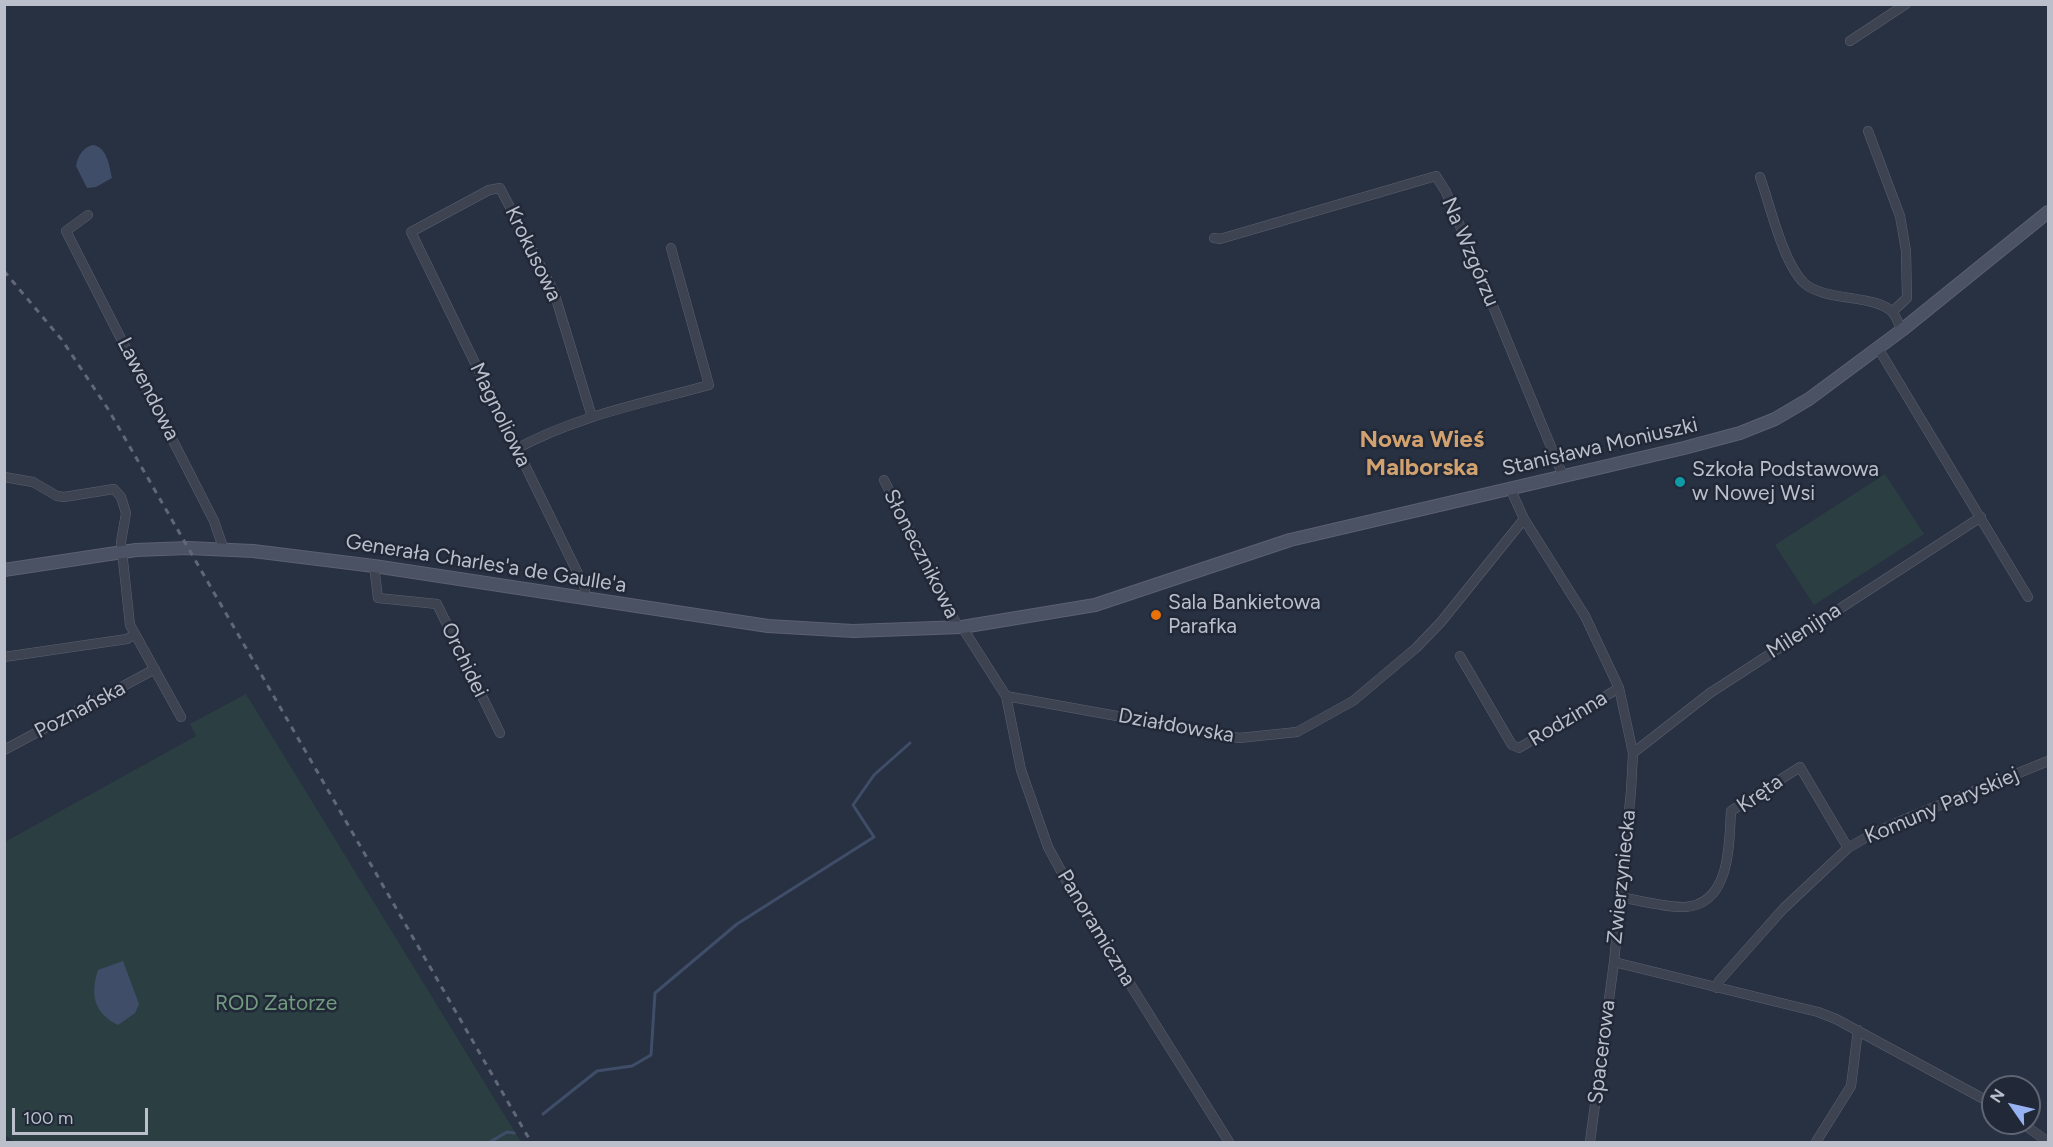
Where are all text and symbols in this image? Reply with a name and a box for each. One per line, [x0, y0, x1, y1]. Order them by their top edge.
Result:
street label: Na Wzgórzu [1436, 194, 1504, 310]
street label: Krokusowa [499, 202, 567, 306]
street label: Lawendowa [111, 333, 185, 445]
street label: Magnoliowa [464, 359, 536, 471]
street label: Stanisława Moniuszki [1500, 412, 1700, 482]
district label: Nowa Wieś Malborska [1360, 426, 1484, 482]
place label: Szkoła Podstawowa w Nowej Wsi [1692, 457, 1879, 507]
marker: Szkoła Podstawowa w Nowej Wsi [1673, 475, 1687, 489]
street label: Słonecznikowa [878, 485, 964, 623]
street label: Generała Charles'a de Gaulle'a [344, 529, 628, 599]
place label: Sala Bankietowa Parafka [1168, 590, 1321, 640]
street label: Milenijna [1762, 598, 1846, 664]
marker: Sala Bankietowa Parafka [1149, 608, 1163, 622]
street label: Orchidei [435, 619, 493, 701]
street label: Poznańska [30, 676, 130, 744]
street label: Rodzinna [1524, 686, 1612, 752]
street label: Działdowska [1116, 703, 1236, 749]
street label: Komuny Paryskiej [1861, 762, 2023, 850]
street label: Kręta [1732, 769, 1788, 819]
street label: Zwierzyniecka [1602, 809, 1642, 945]
street label: Panoramiczna [1051, 865, 1141, 991]
park label: ROD Zatorze [215, 991, 337, 1017]
street label: Spacerowa [1583, 998, 1621, 1106]
north arrow [1981, 1075, 2041, 1135]
text: N [1986, 1085, 2009, 1106]
scale bar [15, 1096, 152, 1134]
text: 100 m [23, 1107, 73, 1129]

